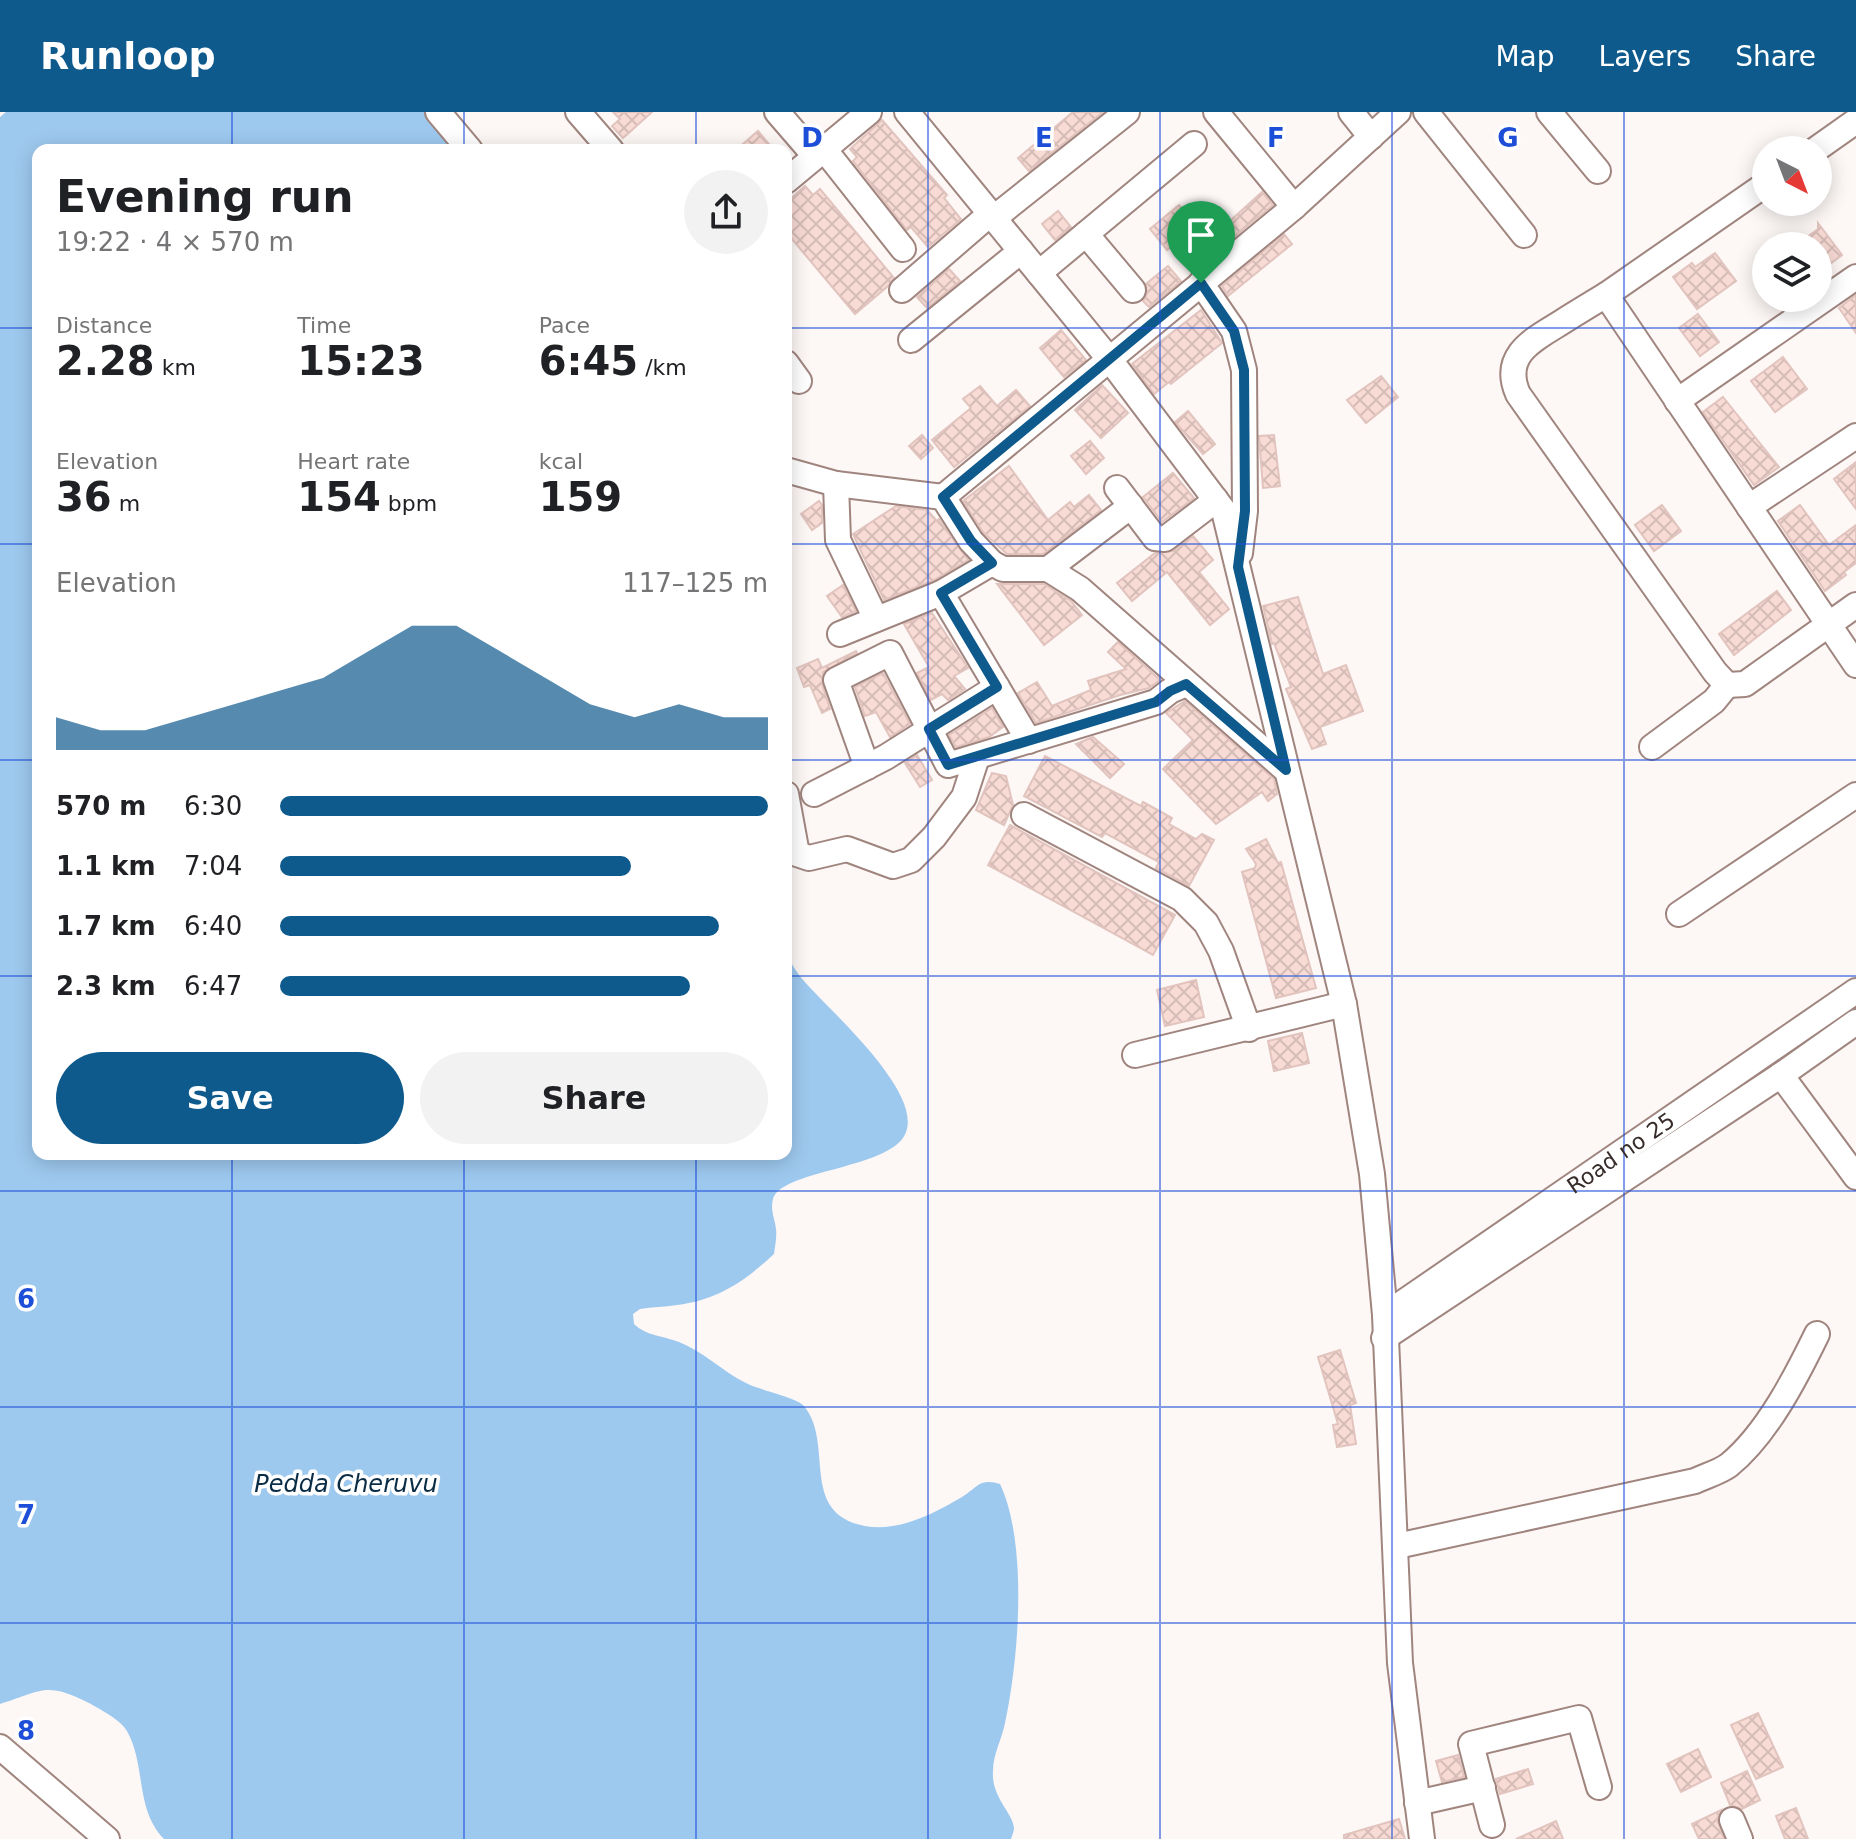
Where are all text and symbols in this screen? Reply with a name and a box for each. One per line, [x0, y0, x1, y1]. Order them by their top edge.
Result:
text: Runloop [40, 34, 216, 78]
text: Map [1495, 40, 1555, 73]
text: Layers [1599, 40, 1691, 73]
text: Share [1735, 40, 1816, 73]
text: D [801, 123, 823, 153]
text: E [1035, 123, 1053, 153]
text: F [1267, 123, 1285, 153]
text: G [1497, 123, 1519, 153]
north arrow [1752, 136, 1832, 216]
map controls [1752, 136, 1832, 312]
button: share [684, 170, 768, 254]
text: Evening run [56, 171, 353, 222]
pin [1167, 201, 1235, 283]
icon: arrive [1179, 213, 1223, 257]
text: 19:22 · 4 × 570 m [56, 227, 294, 257]
button: layers [1752, 232, 1832, 312]
text: Distance [56, 313, 152, 338]
text: Time [297, 313, 351, 338]
text: Pace [539, 313, 590, 338]
text: 2.28 [56, 338, 155, 384]
text: 15:23 [297, 338, 425, 384]
text: 6:45 [539, 338, 638, 384]
text: km [155, 355, 196, 380]
text: /km [638, 355, 687, 380]
text: Elevation [56, 449, 158, 474]
text: Heart rate [297, 449, 410, 474]
text: kcal [539, 449, 583, 474]
text: 36 [56, 474, 112, 520]
text: 154 [297, 474, 381, 520]
text: 159 [539, 474, 622, 520]
text: m [112, 491, 140, 516]
text: bpm [381, 491, 437, 516]
text: Elevation [56, 568, 177, 598]
text: 117–125 m [622, 568, 768, 598]
text: 570 m [56, 791, 146, 821]
text: 6:30 [184, 791, 242, 821]
text: 1.1 km [56, 851, 156, 881]
text: 7:04 [184, 851, 242, 881]
text: 1.7 km [56, 911, 156, 941]
text: 6:40 [184, 911, 242, 941]
text: 2.3 km [56, 971, 156, 1001]
text: 6:47 [184, 971, 242, 1001]
button: Save [56, 1052, 404, 1144]
button: Share [420, 1052, 768, 1144]
street label: Road no 25 [1562, 1107, 1679, 1199]
text: 6 [17, 1284, 35, 1314]
water label: Pedda Cheruvu [254, 1470, 438, 1498]
text: 7 [17, 1500, 35, 1530]
text: 8 [17, 1716, 35, 1746]

